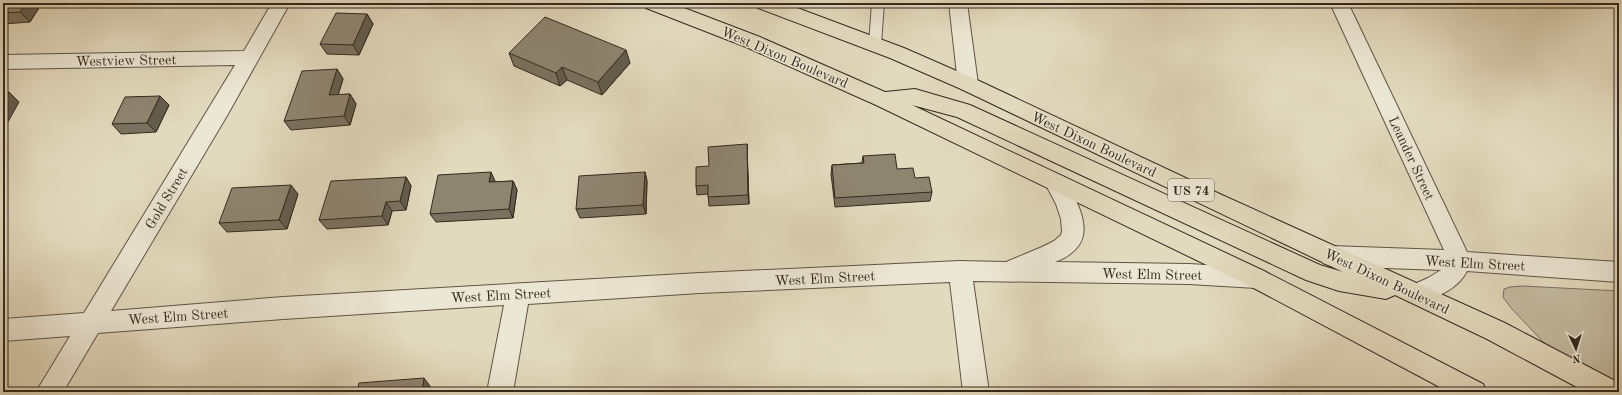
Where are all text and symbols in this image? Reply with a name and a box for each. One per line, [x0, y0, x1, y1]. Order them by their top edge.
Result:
street label: West Dixon Boulevard [719, 25, 850, 91]
street label: Westview Street [76, 53, 176, 69]
street label: West Dixon Boulevard [1029, 110, 1158, 180]
street label: Leander Street [1386, 114, 1437, 203]
street label: Gold Street [143, 165, 191, 232]
road number: US 74 [1168, 179, 1214, 201]
street label: West Dixon Boulevard [1322, 247, 1451, 317]
street label: West Elm Street [1424, 254, 1526, 274]
street label: West Elm Street [1102, 267, 1202, 283]
street label: West Elm Street [774, 269, 876, 289]
street label: West Elm Street [450, 286, 552, 306]
street label: West Elm Street [127, 307, 229, 327]
north arrow [1556, 329, 1596, 369]
text: N [1571, 352, 1581, 363]

